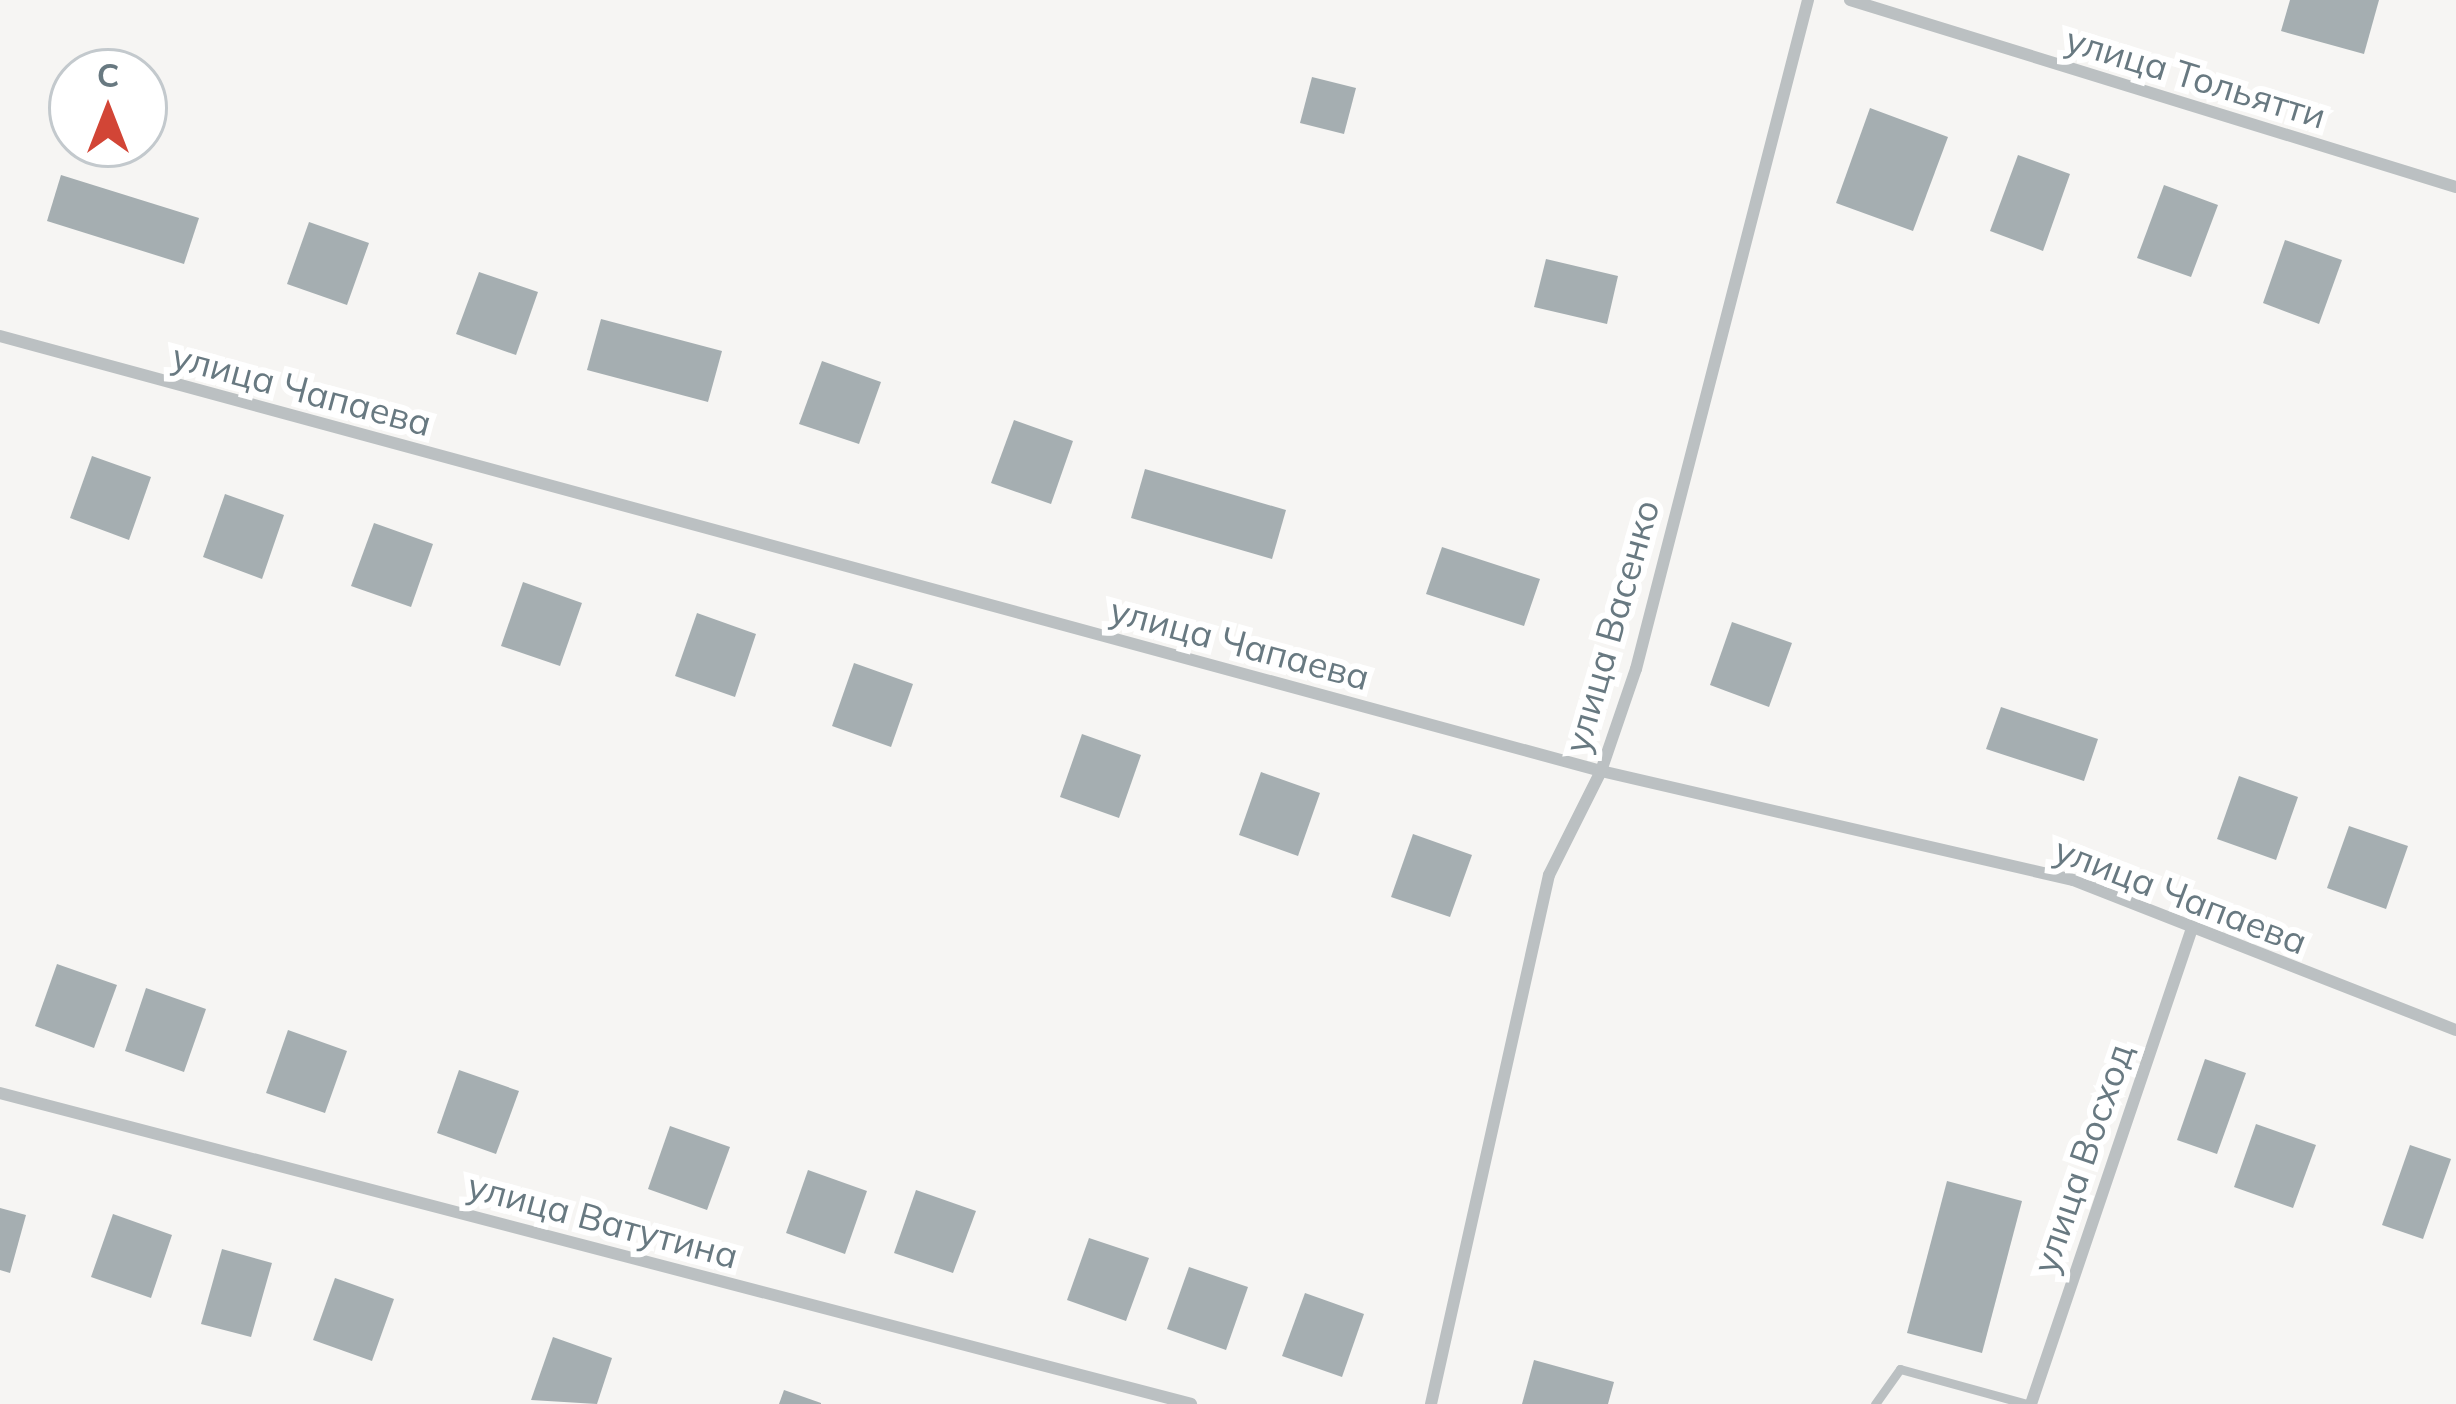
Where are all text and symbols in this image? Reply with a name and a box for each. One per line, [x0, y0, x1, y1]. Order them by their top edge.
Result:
street label: улица Тольятти [2061, 17, 2331, 137]
north arrow [48, 48, 168, 168]
text: С [97, 54, 119, 95]
street label: улица Чапаева [168, 334, 436, 444]
street label: улица Васенко [1554, 495, 1668, 757]
street label: улица Чапаева [1106, 588, 1374, 698]
street label: улица Чапаева [2049, 827, 2313, 963]
street label: улица Восход [2023, 1038, 2141, 1278]
street label: улица Ватутина [463, 1163, 743, 1277]

